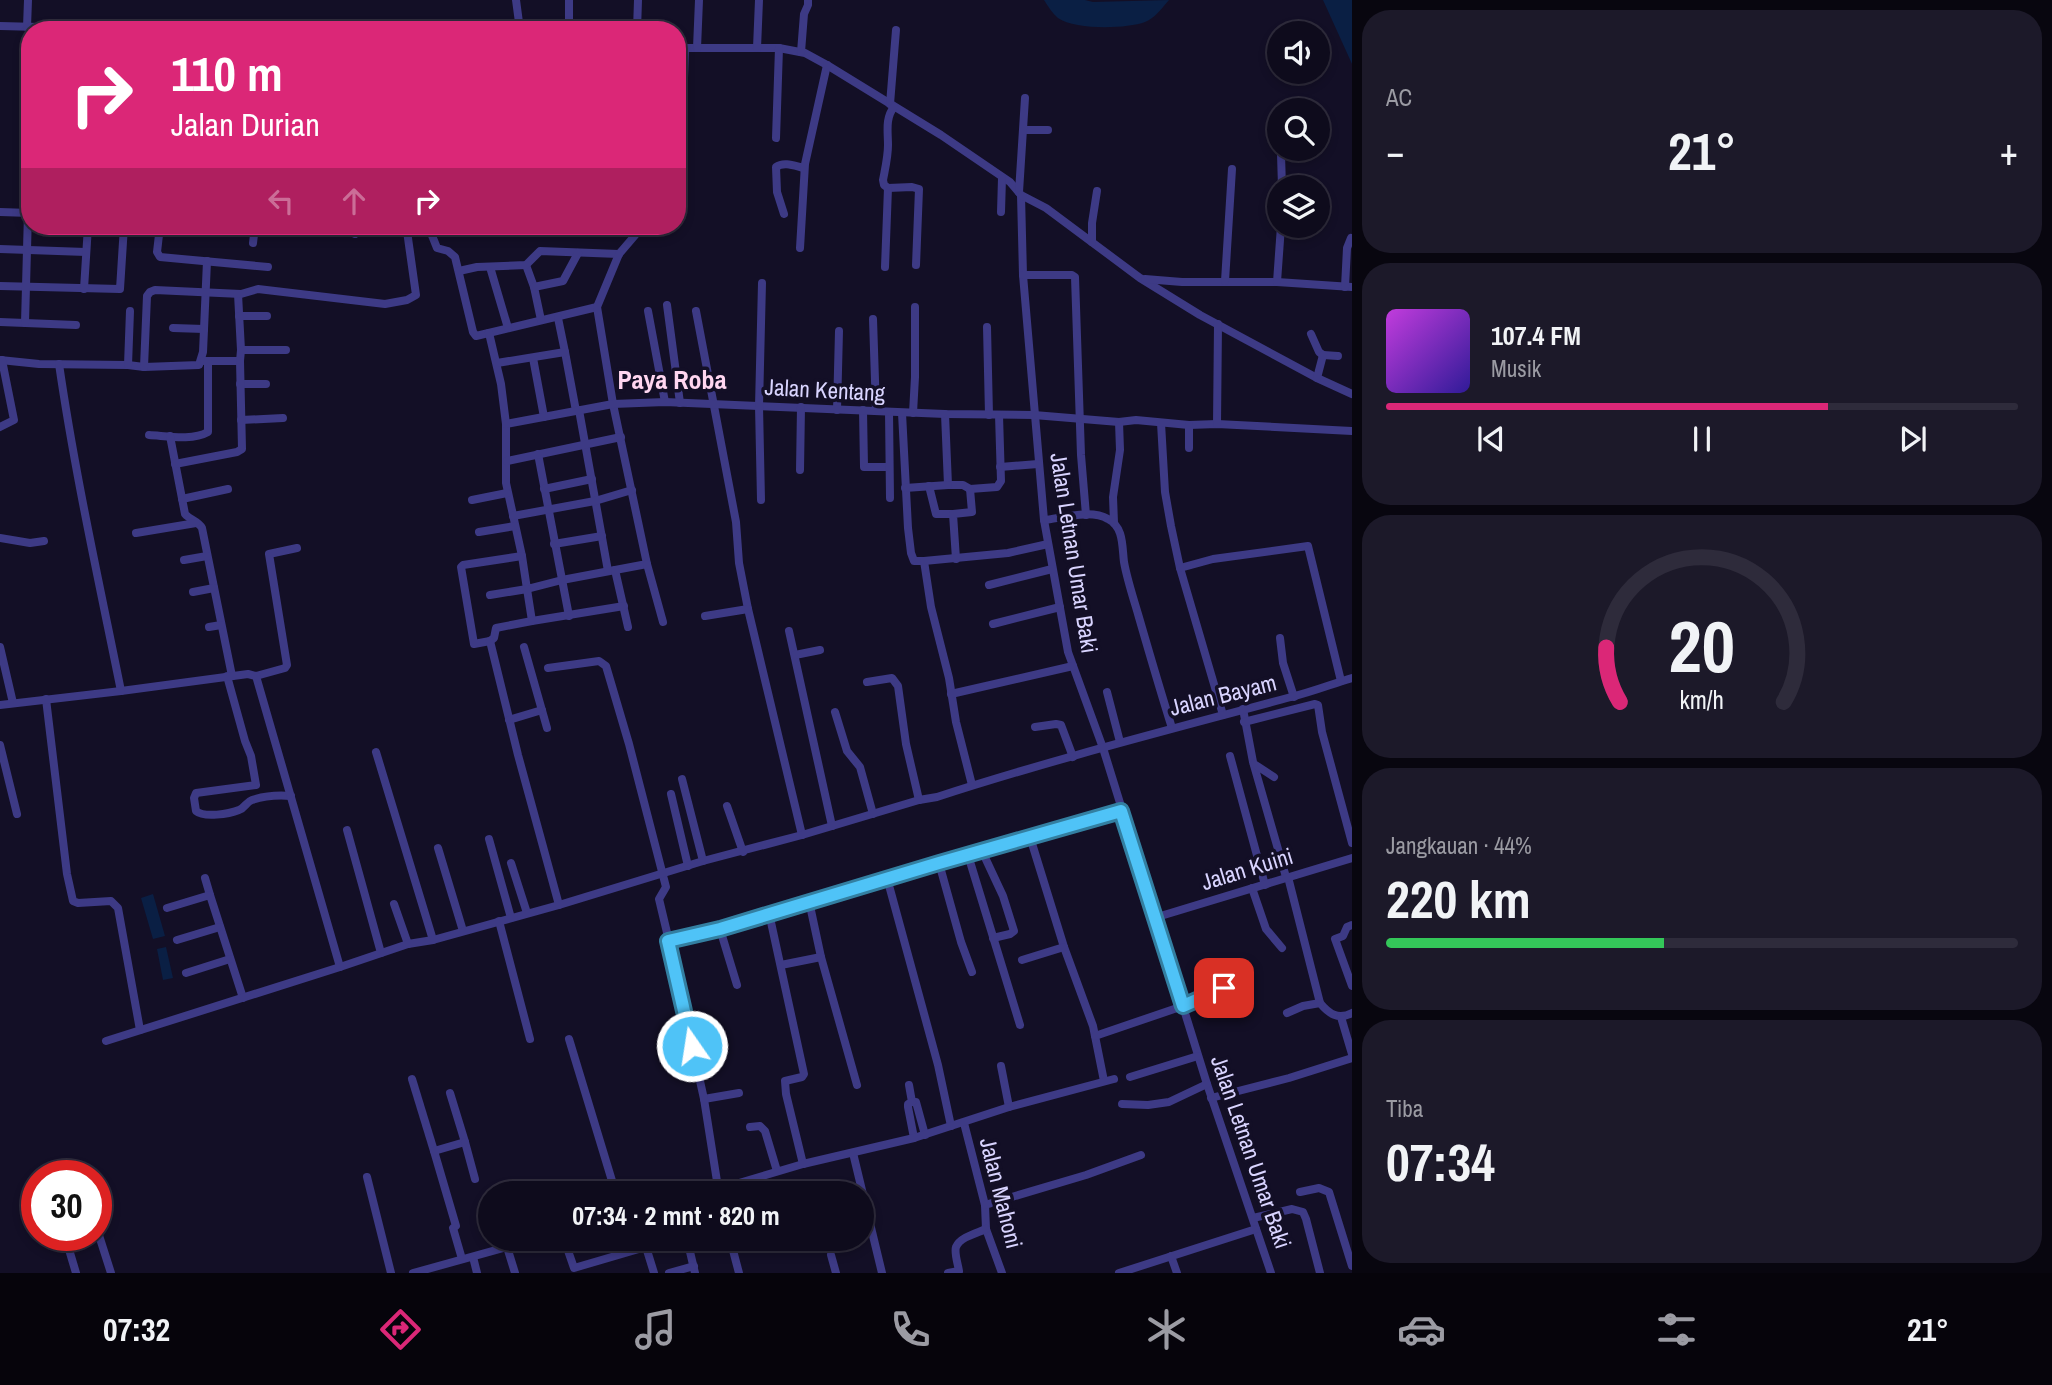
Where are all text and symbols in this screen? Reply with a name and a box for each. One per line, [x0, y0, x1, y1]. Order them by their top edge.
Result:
map controls [1267, 21, 1330, 238]
button: sound [1267, 21, 1330, 84]
text: 110 m [171, 40, 283, 106]
icon: right [56, 49, 147, 140]
text: AC [1386, 82, 1412, 113]
button: search [1267, 98, 1330, 161]
text: Jalan Durian [171, 103, 320, 146]
text: 21° [1668, 116, 1736, 186]
text: − [1386, 126, 1404, 177]
text: + [2000, 126, 2018, 177]
button: layers [1267, 175, 1330, 238]
icon: left [262, 182, 300, 220]
icon: ahead [335, 182, 373, 220]
icon: right [408, 182, 446, 220]
text: 107.4 FM [1491, 318, 1581, 353]
text: Musik [1491, 353, 1541, 384]
district label: Paya Roba [617, 362, 727, 397]
street label: Jalan Kentang [764, 371, 887, 408]
icon: previous [1472, 420, 1510, 458]
icon: pause [1683, 420, 1721, 458]
icon: next [1894, 420, 1932, 458]
street label: Jalan Letnan Umar Baki [1043, 451, 1106, 655]
text: 20 [1669, 598, 1735, 696]
street label: Jalan Bayam [1166, 666, 1280, 723]
text: km/h [1680, 683, 1724, 717]
text: Jangkauan · 44% [1386, 830, 1532, 861]
street label: Jalan Kuini [1197, 840, 1297, 897]
text: 220 km [1386, 864, 1531, 934]
pin [1194, 958, 1254, 1018]
icon: arrive [1205, 969, 1243, 1007]
position arrow [655, 1009, 729, 1083]
street label: Jalan Letnan Umar Baki [1204, 1051, 1299, 1253]
text: Tiba [1386, 1093, 1423, 1124]
text: 07:34 [1386, 1127, 1495, 1197]
street label: Jalan Mahoni [973, 1134, 1030, 1252]
speed limit sign: 30 [21, 1160, 112, 1251]
text: 07:34 · 2 mnt · 820 m [572, 1198, 780, 1233]
icon: directions [376, 1305, 425, 1354]
icon: music [631, 1305, 680, 1354]
icon: phone [886, 1305, 935, 1354]
icon: climate [1142, 1305, 1191, 1354]
icon: car [1397, 1305, 1446, 1354]
icon: filters [1652, 1305, 1701, 1354]
text: 07:32 [103, 1308, 170, 1351]
text: 21° [1907, 1308, 1949, 1351]

